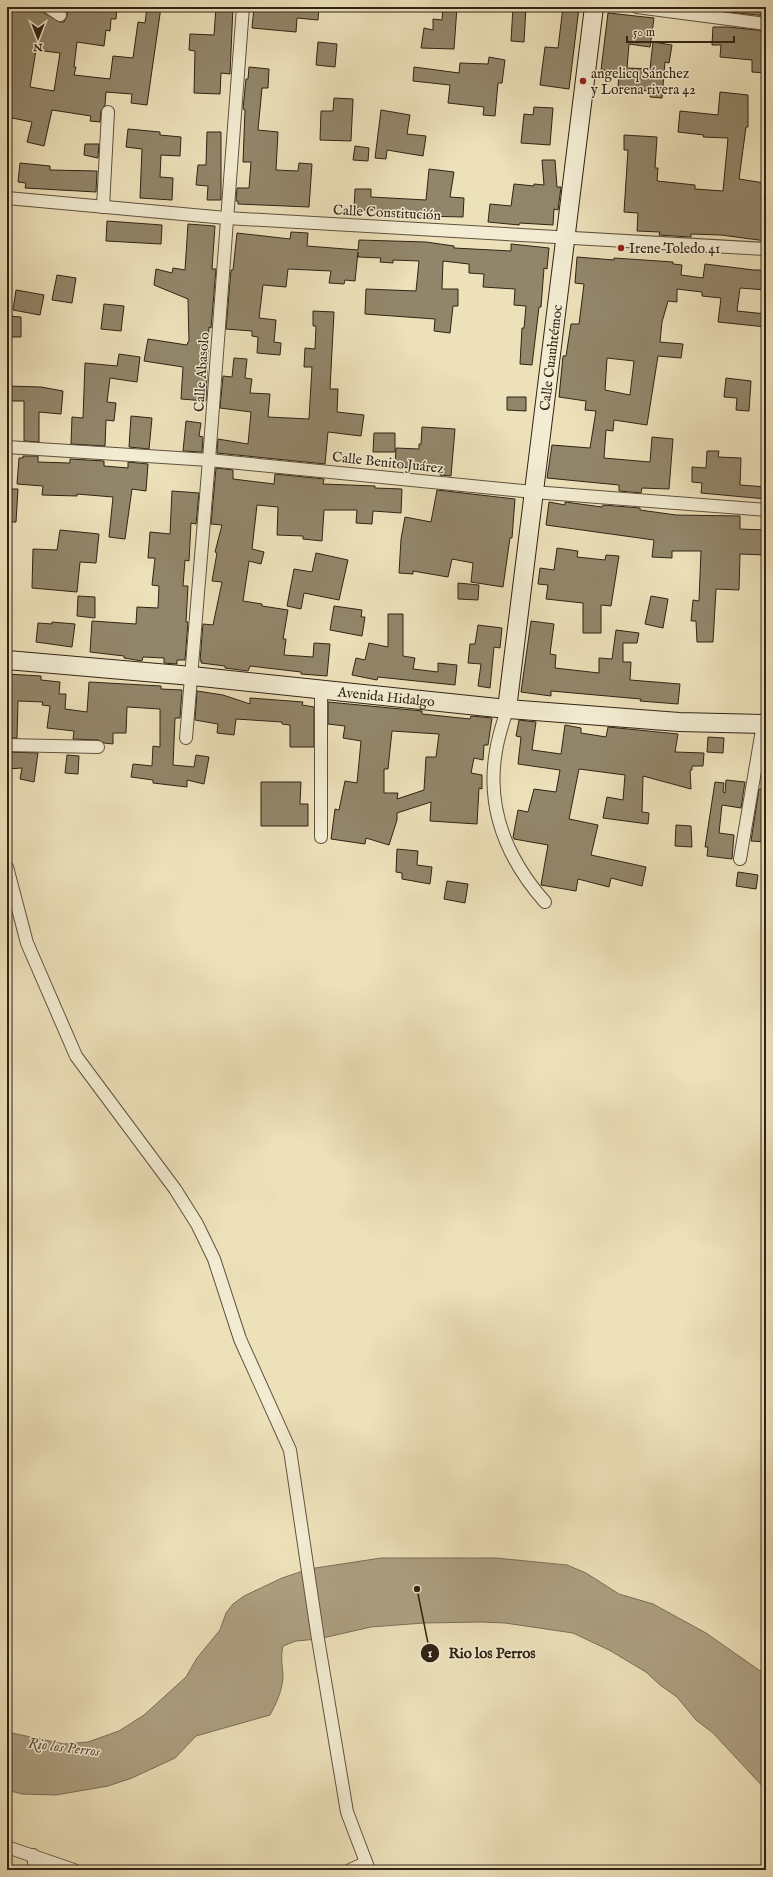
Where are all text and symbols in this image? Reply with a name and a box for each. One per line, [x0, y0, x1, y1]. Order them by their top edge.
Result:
north arrow [18, 18, 58, 58]
scale bar [627, 18, 734, 44]
text: 50 m [633, 25, 655, 40]
text: N [33, 40, 44, 54]
place label: angelicq Sánchez y Lorena rivera 42 [590, 65, 696, 99]
marker: angelicq Sánchez y Lorena rivera 42 [578, 76, 588, 86]
street label: Calle Constitución [332, 201, 442, 225]
place label: Irene Toledo 41 [629, 240, 720, 258]
marker: Irene Toledo 41 [616, 243, 626, 253]
street label: Calle Cuauhtémoc [536, 304, 567, 412]
street label: Calle Abasolo [190, 331, 214, 413]
street label: Calle Benito Juárez [331, 448, 445, 478]
street label: Avenida Hidalgo [336, 683, 436, 711]
callout: Rio los Perros [420, 1639, 543, 1666]
text: Rio los Perros [448, 1644, 536, 1663]
text: 1 [428, 1646, 433, 1661]
water label: Rio los Perros [27, 1734, 102, 1761]

